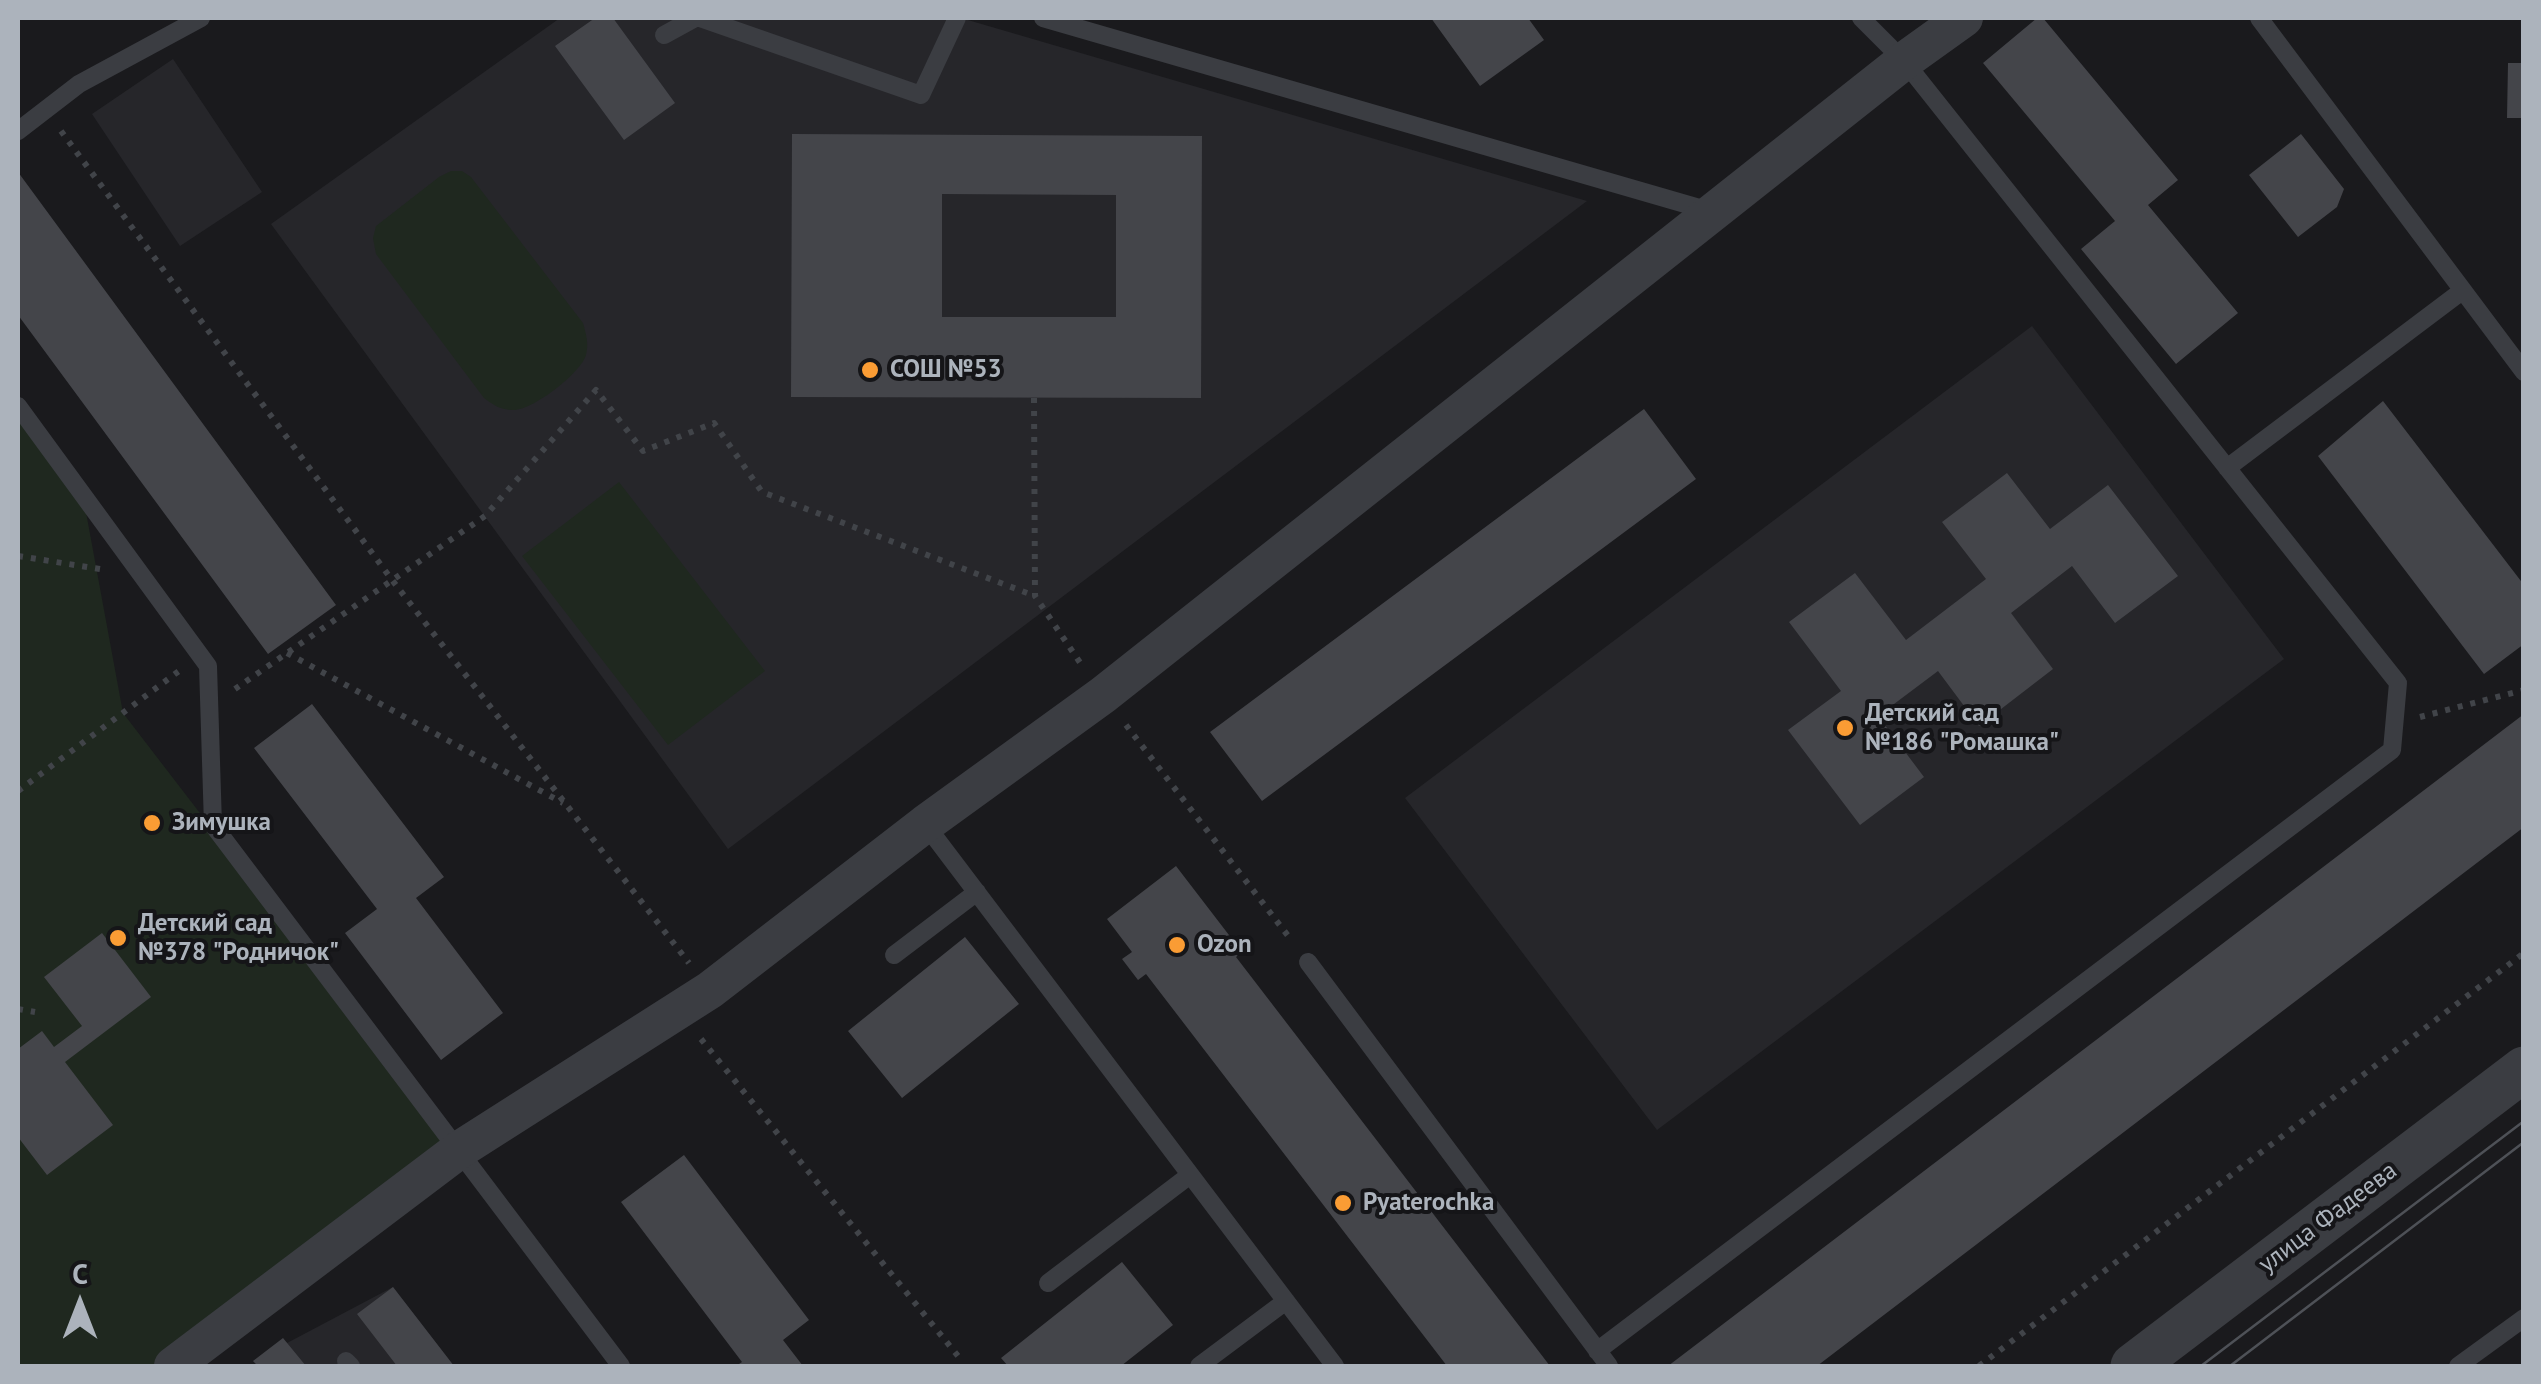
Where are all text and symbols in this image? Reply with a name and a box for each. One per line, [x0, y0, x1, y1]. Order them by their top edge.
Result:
place label: СОШ №53 [890, 355, 1002, 385]
marker: СОШ №53 [859, 359, 881, 381]
place label: Детский сад №186 "Ромашка" [1865, 699, 2059, 758]
marker: Детский сад №186 "Ромашка" [1834, 717, 1856, 739]
place label: Зимушка [172, 808, 271, 838]
marker: Зимушка [141, 812, 163, 834]
place label: Детский сад №378 "Родничок" [138, 909, 339, 968]
marker: Детский сад №378 "Родничок" [107, 927, 129, 949]
place label: Ozon [1197, 930, 1252, 960]
marker: Ozon [1166, 934, 1188, 956]
street label: улица Фадеева [2253, 1156, 2403, 1280]
place label: Pyaterochka [1363, 1188, 1494, 1218]
marker: Pyaterochka [1332, 1192, 1354, 1214]
north arrow [30, 1254, 130, 1354]
text: С [72, 1255, 88, 1292]

